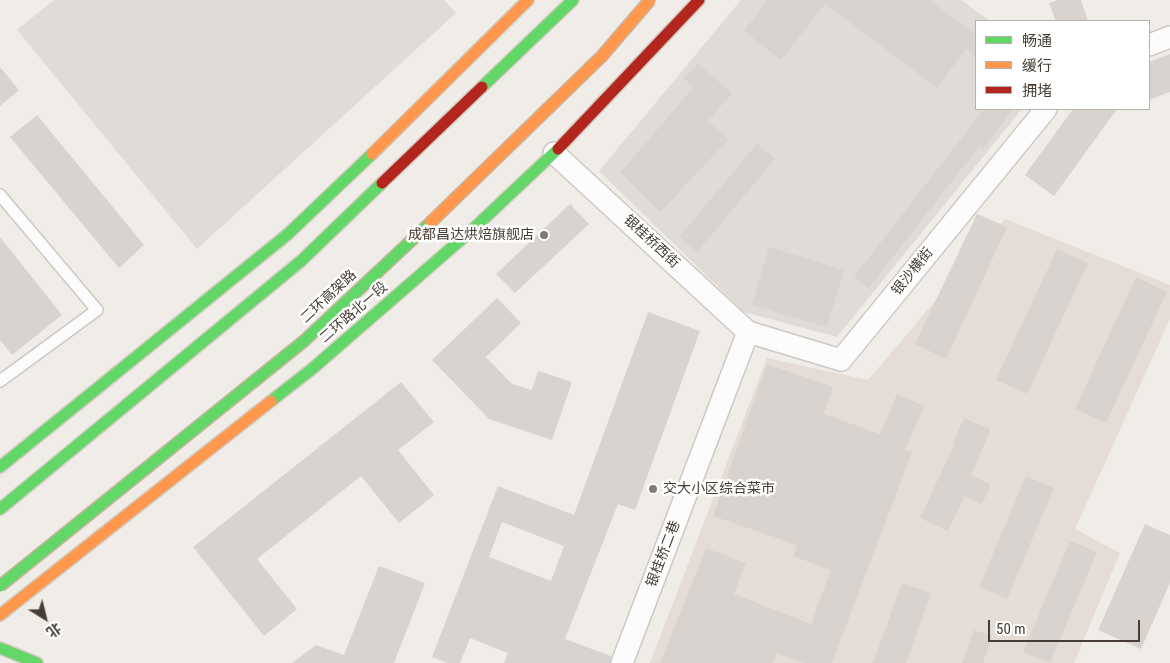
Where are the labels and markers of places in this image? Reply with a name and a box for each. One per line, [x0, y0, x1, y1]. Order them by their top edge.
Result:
place label: 成都昌达烘焙旗舰店 [408, 227, 534, 243]
marker: 成都昌达烘焙旗舰店 [538, 229, 550, 241]
place label: 交大小区综合菜市 [663, 481, 775, 497]
marker: 交大小区综合菜市 [647, 483, 659, 495]

